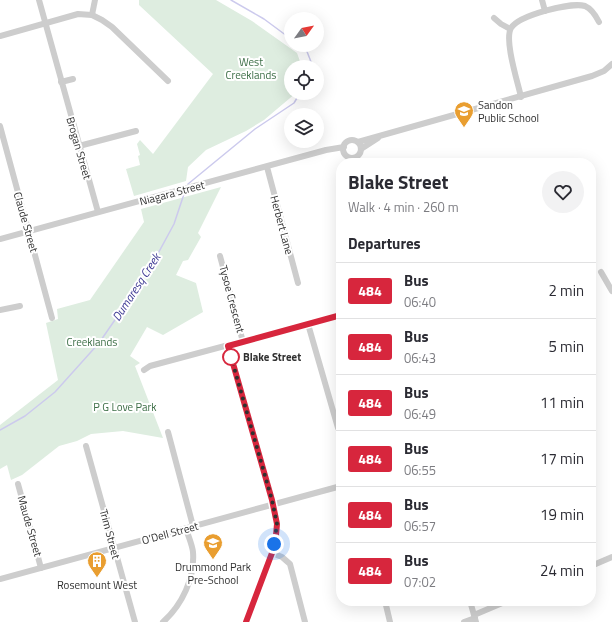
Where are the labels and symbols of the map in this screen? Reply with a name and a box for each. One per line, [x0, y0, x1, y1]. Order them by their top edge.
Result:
north arrow [284, 12, 324, 52]
park label: West Creeklands [226, 54, 276, 83]
place label: Sandon Public School [478, 97, 539, 126]
school or university icon: Sandon Public School [453, 100, 475, 128]
street label: Brogan Street [62, 115, 96, 181]
street label: Niagara Street [138, 177, 206, 209]
street label: Claude Street [10, 190, 42, 254]
street label: Herbert Lane [266, 194, 298, 257]
water label: Dumaresq Creek [107, 248, 166, 325]
street label: Tysoe Crescent [215, 263, 249, 335]
park label: Creeklands [67, 334, 117, 350]
marker: Blake Street [222, 348, 240, 366]
place label: Blake Street [243, 349, 301, 365]
park label: P G Love Park [93, 399, 157, 415]
street label: Maude Street [14, 494, 46, 558]
street label: Trim Street [96, 507, 124, 561]
street label: O'Dell Street [140, 518, 200, 548]
school or university icon: Drummond Park Pre-School [202, 532, 224, 560]
your location [264, 534, 284, 554]
building icon: Rosemount West [86, 550, 108, 578]
place label: Drummond Park Pre-School [175, 559, 252, 588]
place label: Rosemount West [57, 577, 137, 593]

